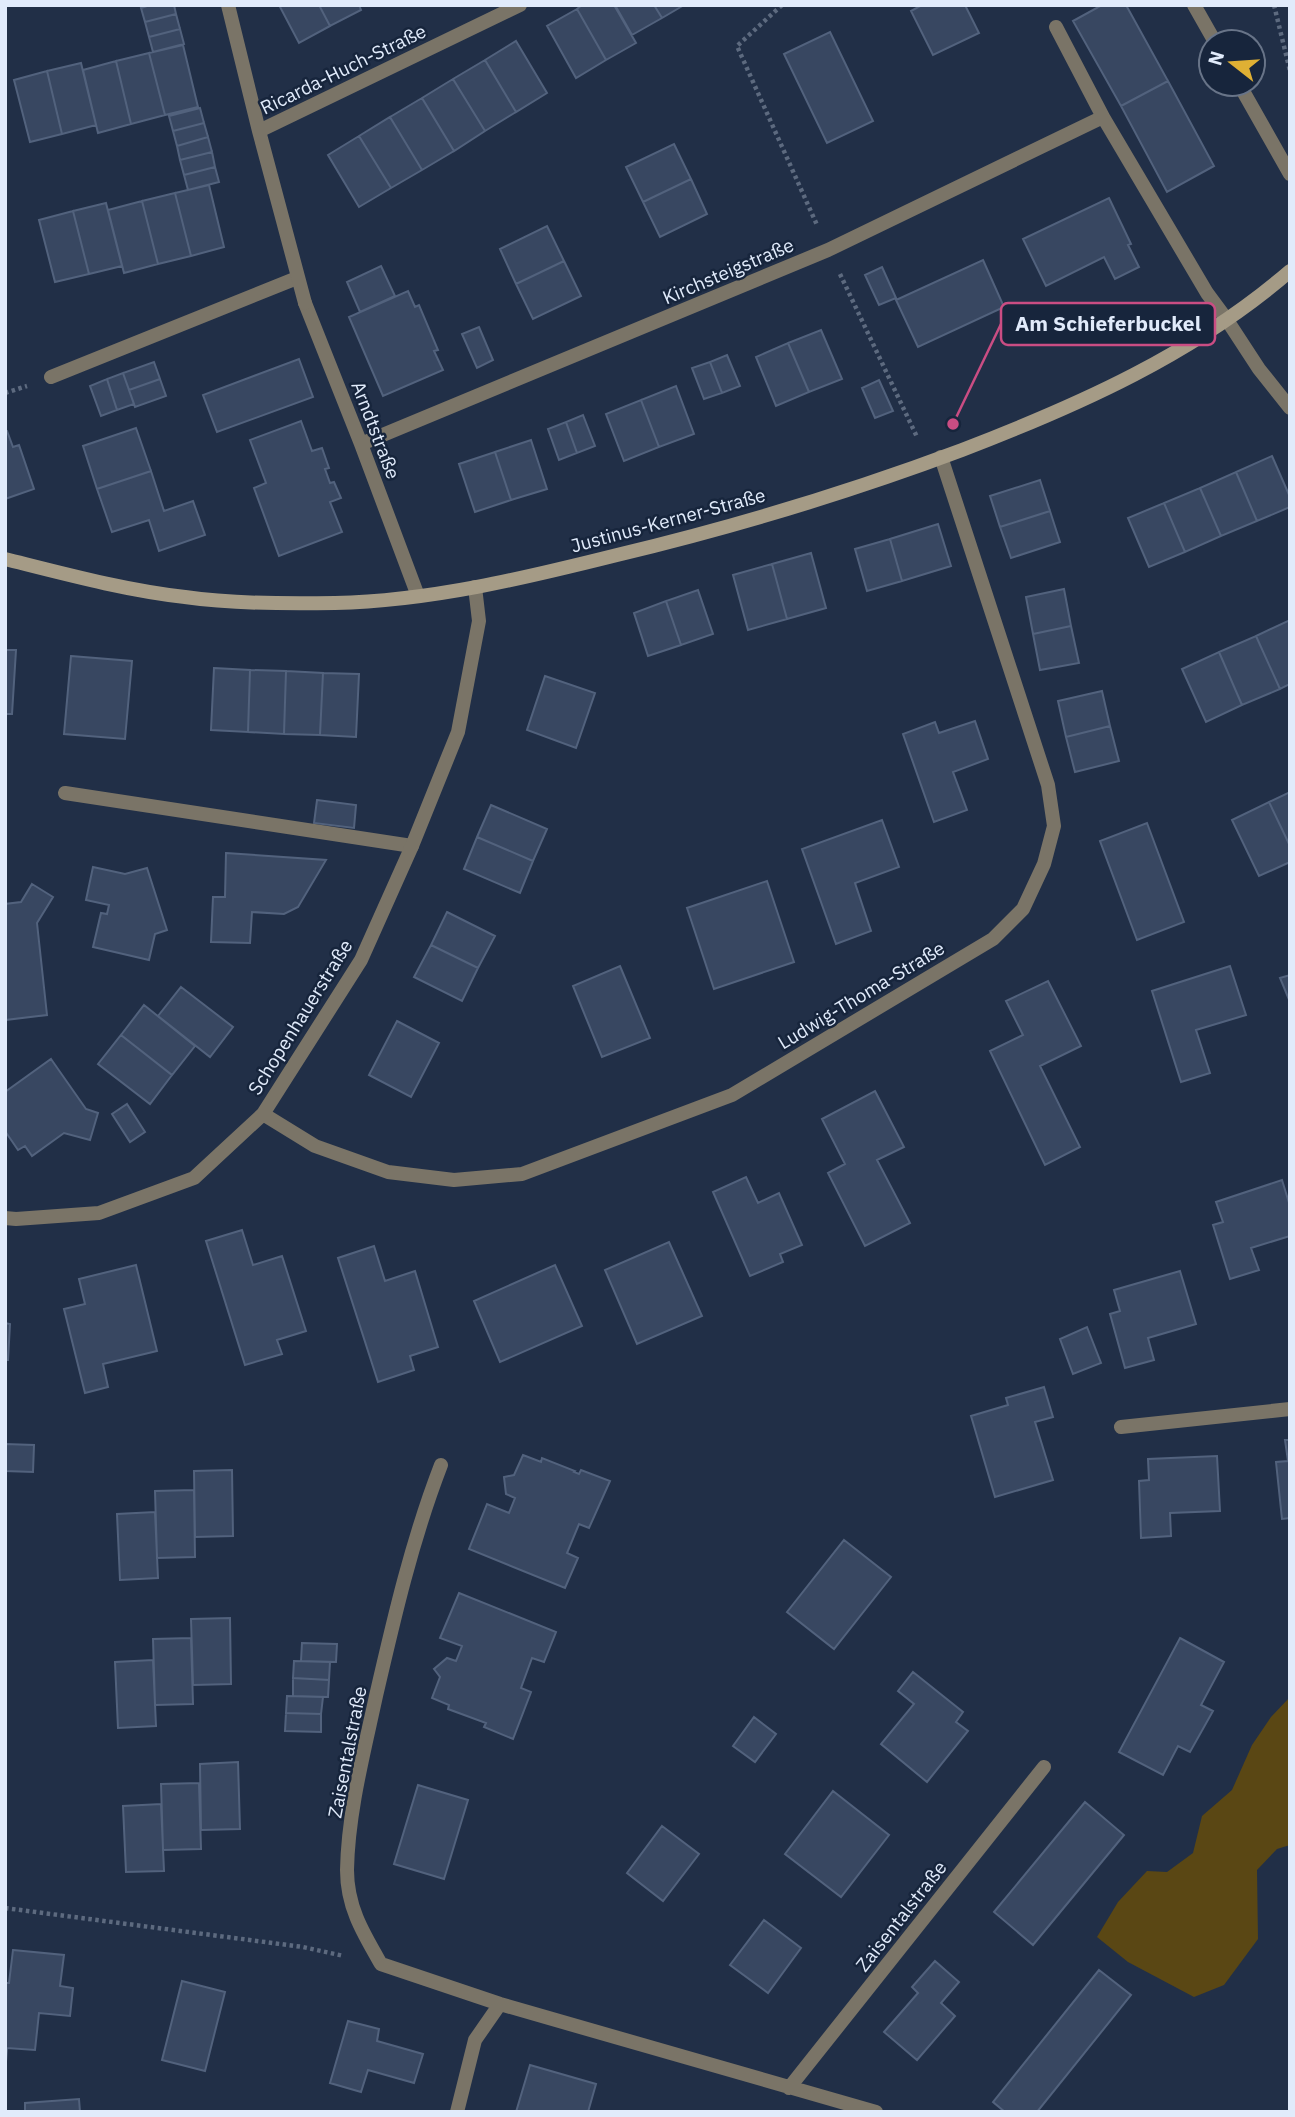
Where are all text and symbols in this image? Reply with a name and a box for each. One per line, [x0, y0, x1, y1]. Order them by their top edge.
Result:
street label: Ricarda-Huch-Straße [256, 18, 430, 120]
north arrow [1197, 28, 1267, 98]
text: N [1202, 48, 1229, 68]
street label: Kirchsteigstraße [659, 233, 797, 309]
callout: Am Schieferbuckel [1001, 303, 1215, 345]
text: Am Schieferbuckel [1015, 309, 1201, 337]
street label: Arndtstraße [346, 378, 406, 482]
street label: Justinus-Kerner-Straße [568, 482, 768, 558]
street label: Schopenhauerstraße [242, 935, 358, 1099]
street label: Ludwig-Thoma-Straße [773, 936, 949, 1054]
street label: Zaisentalstraße [322, 1684, 372, 1820]
street label: Zaisentalstraße [850, 1856, 952, 1976]

